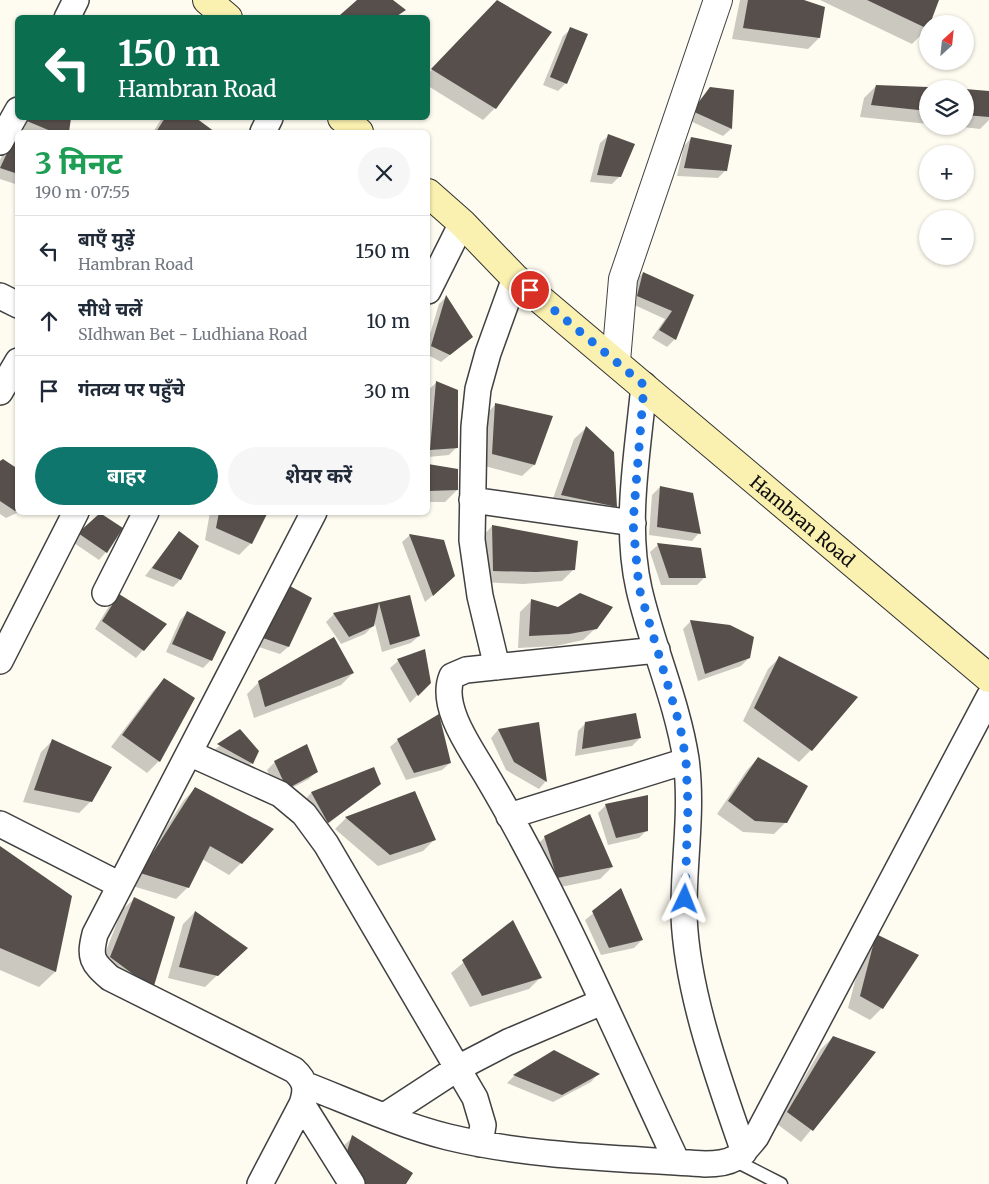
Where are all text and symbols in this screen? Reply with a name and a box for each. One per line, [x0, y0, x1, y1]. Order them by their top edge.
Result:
north arrow [919, 15, 974, 70]
map controls [919, 15, 974, 265]
text: 150 m [118, 32, 220, 76]
icon: left [35, 35, 100, 100]
text: Hambran Road [118, 75, 277, 103]
button: layers [919, 80, 974, 135]
text: 3 मिनट [35, 144, 122, 182]
button: + [919, 145, 974, 200]
button: close [358, 147, 410, 199]
text: 190 m · 07:55 [35, 182, 130, 202]
button: − [919, 210, 974, 265]
text: बाएँ मुड़ें [78, 227, 135, 251]
icon: left [35, 237, 63, 265]
text: 150 m [356, 239, 410, 263]
text: Hambran Road [78, 254, 193, 274]
pin [509, 269, 551, 311]
icon: arrive [516, 276, 544, 304]
text: सीधे चलें [78, 297, 142, 321]
icon: ahead [35, 307, 63, 335]
text: 10 m [367, 309, 410, 333]
text: SIdhwan Bet - Ludhiana Road [78, 324, 307, 344]
icon: arrive [35, 377, 63, 405]
text: गंतव्य पर पहुँचे [78, 377, 185, 401]
text: 30 m [364, 379, 410, 403]
button: बाहर [35, 447, 218, 505]
button: शेयर करें [228, 447, 410, 505]
street label: Hambran Road [746, 470, 860, 571]
position arrow [658, 872, 710, 924]

